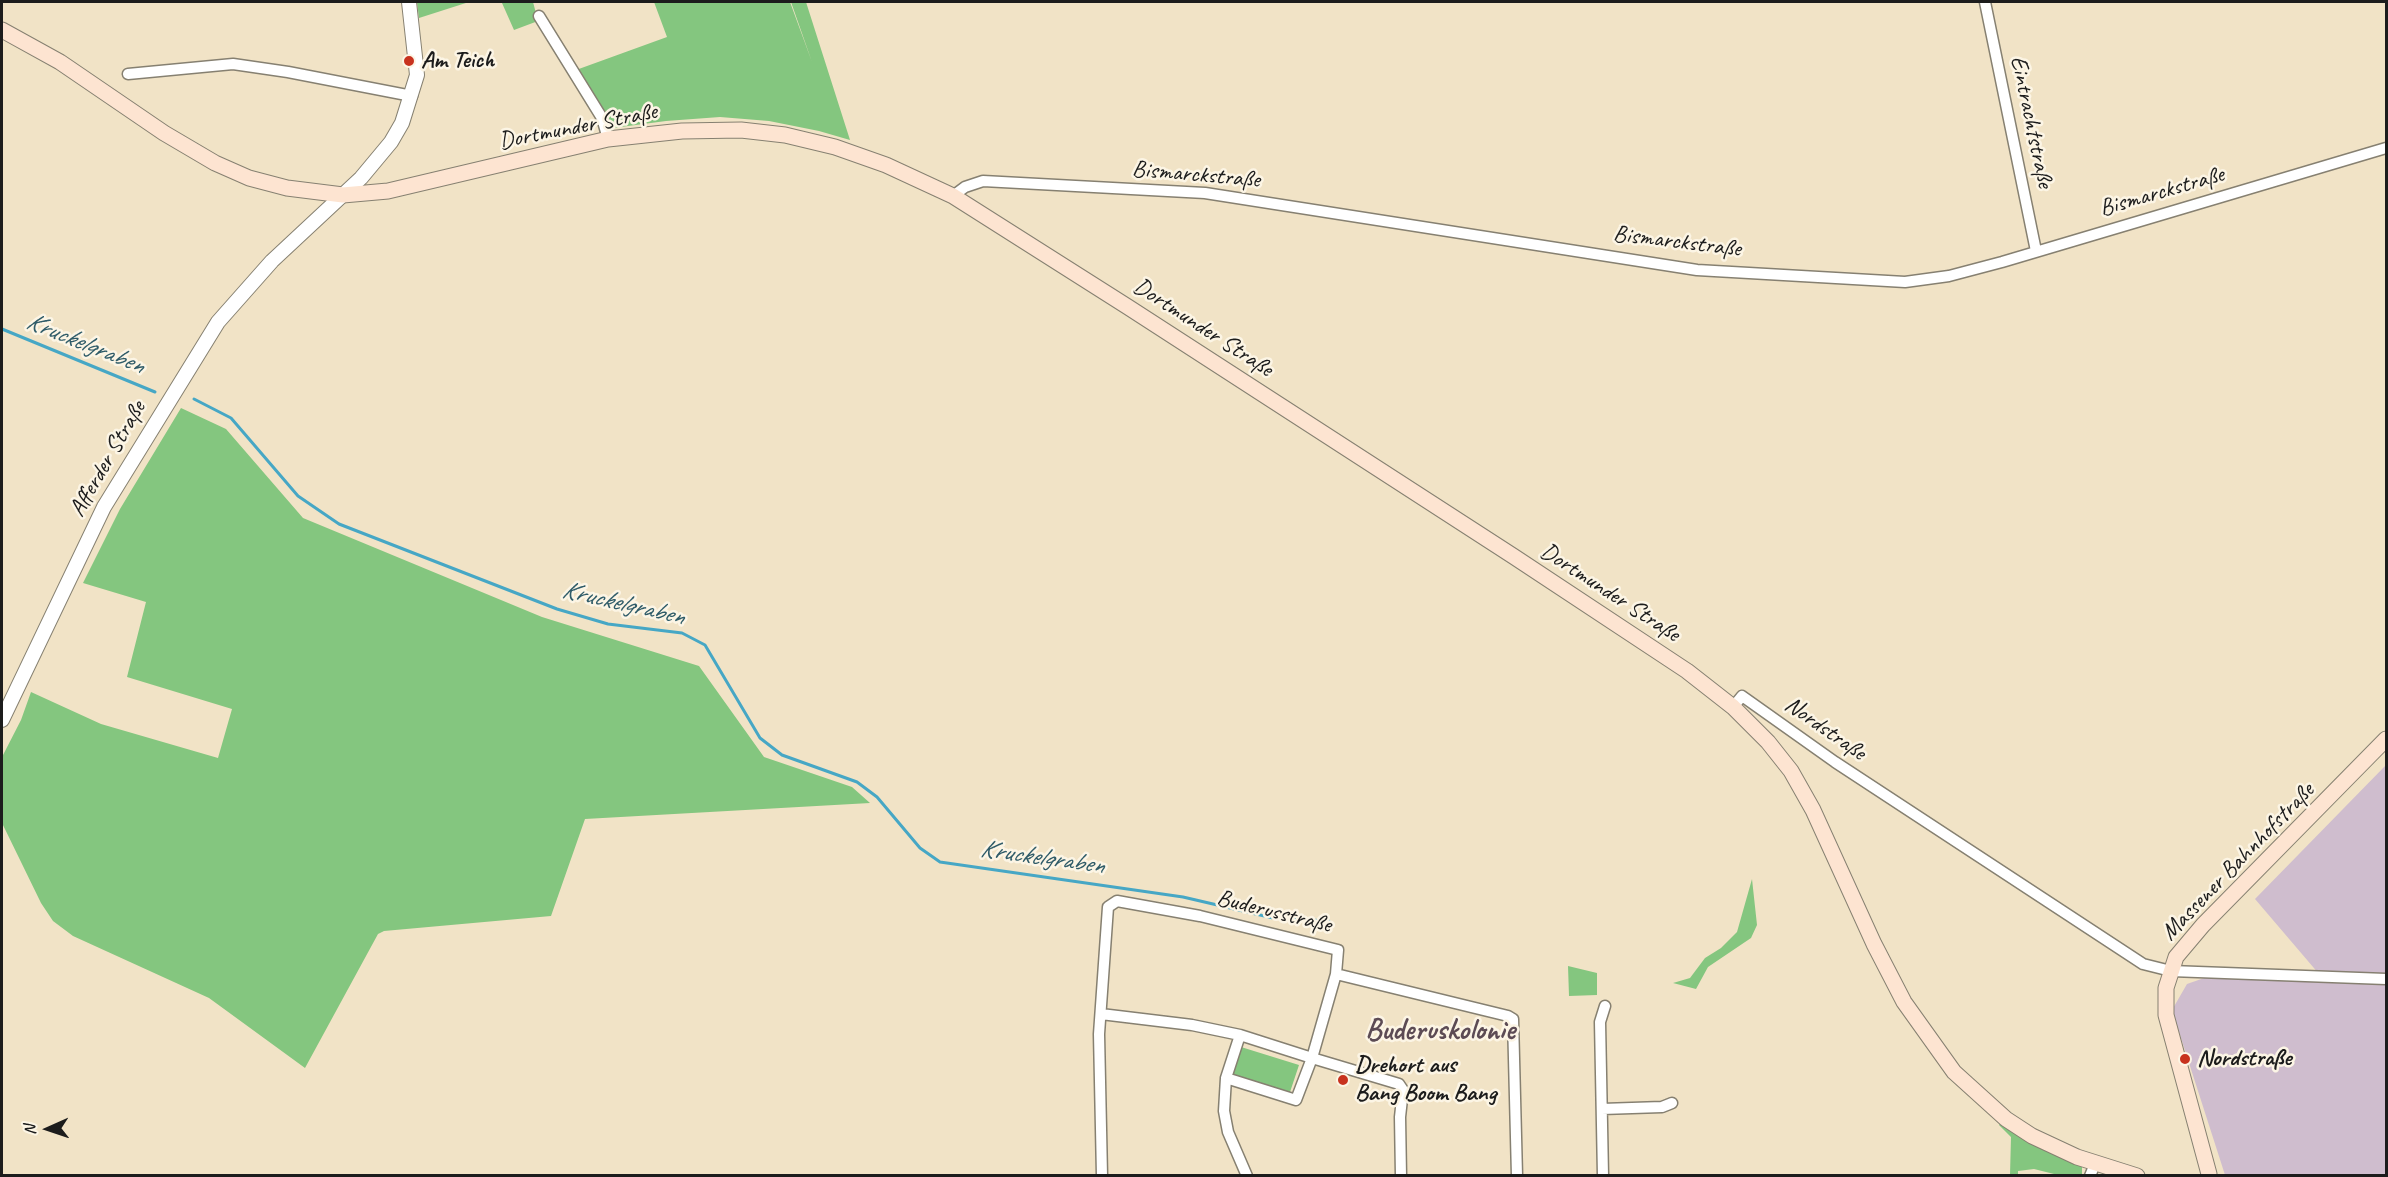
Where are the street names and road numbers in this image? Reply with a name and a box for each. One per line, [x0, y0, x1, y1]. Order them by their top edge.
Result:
street label: Eintrachtstraße [2003, 53, 2059, 191]
street label: Dortmunder Straße [496, 98, 660, 156]
street label: Bismarckstraße [1131, 155, 1261, 195]
street label: Bismarckstraße [2096, 160, 2228, 224]
street label: Bismarckstraße [1612, 220, 1742, 264]
street label: Dortmunder Straße [1128, 272, 1278, 384]
street label: Afferder Straße [63, 396, 153, 522]
street label: Dortmunder Straße [1535, 537, 1685, 649]
street label: Nordstraße [1779, 691, 1871, 767]
street label: Massener Bahnhofstraße [2155, 777, 2321, 947]
street label: Buderusstraße [1214, 884, 1334, 940]

